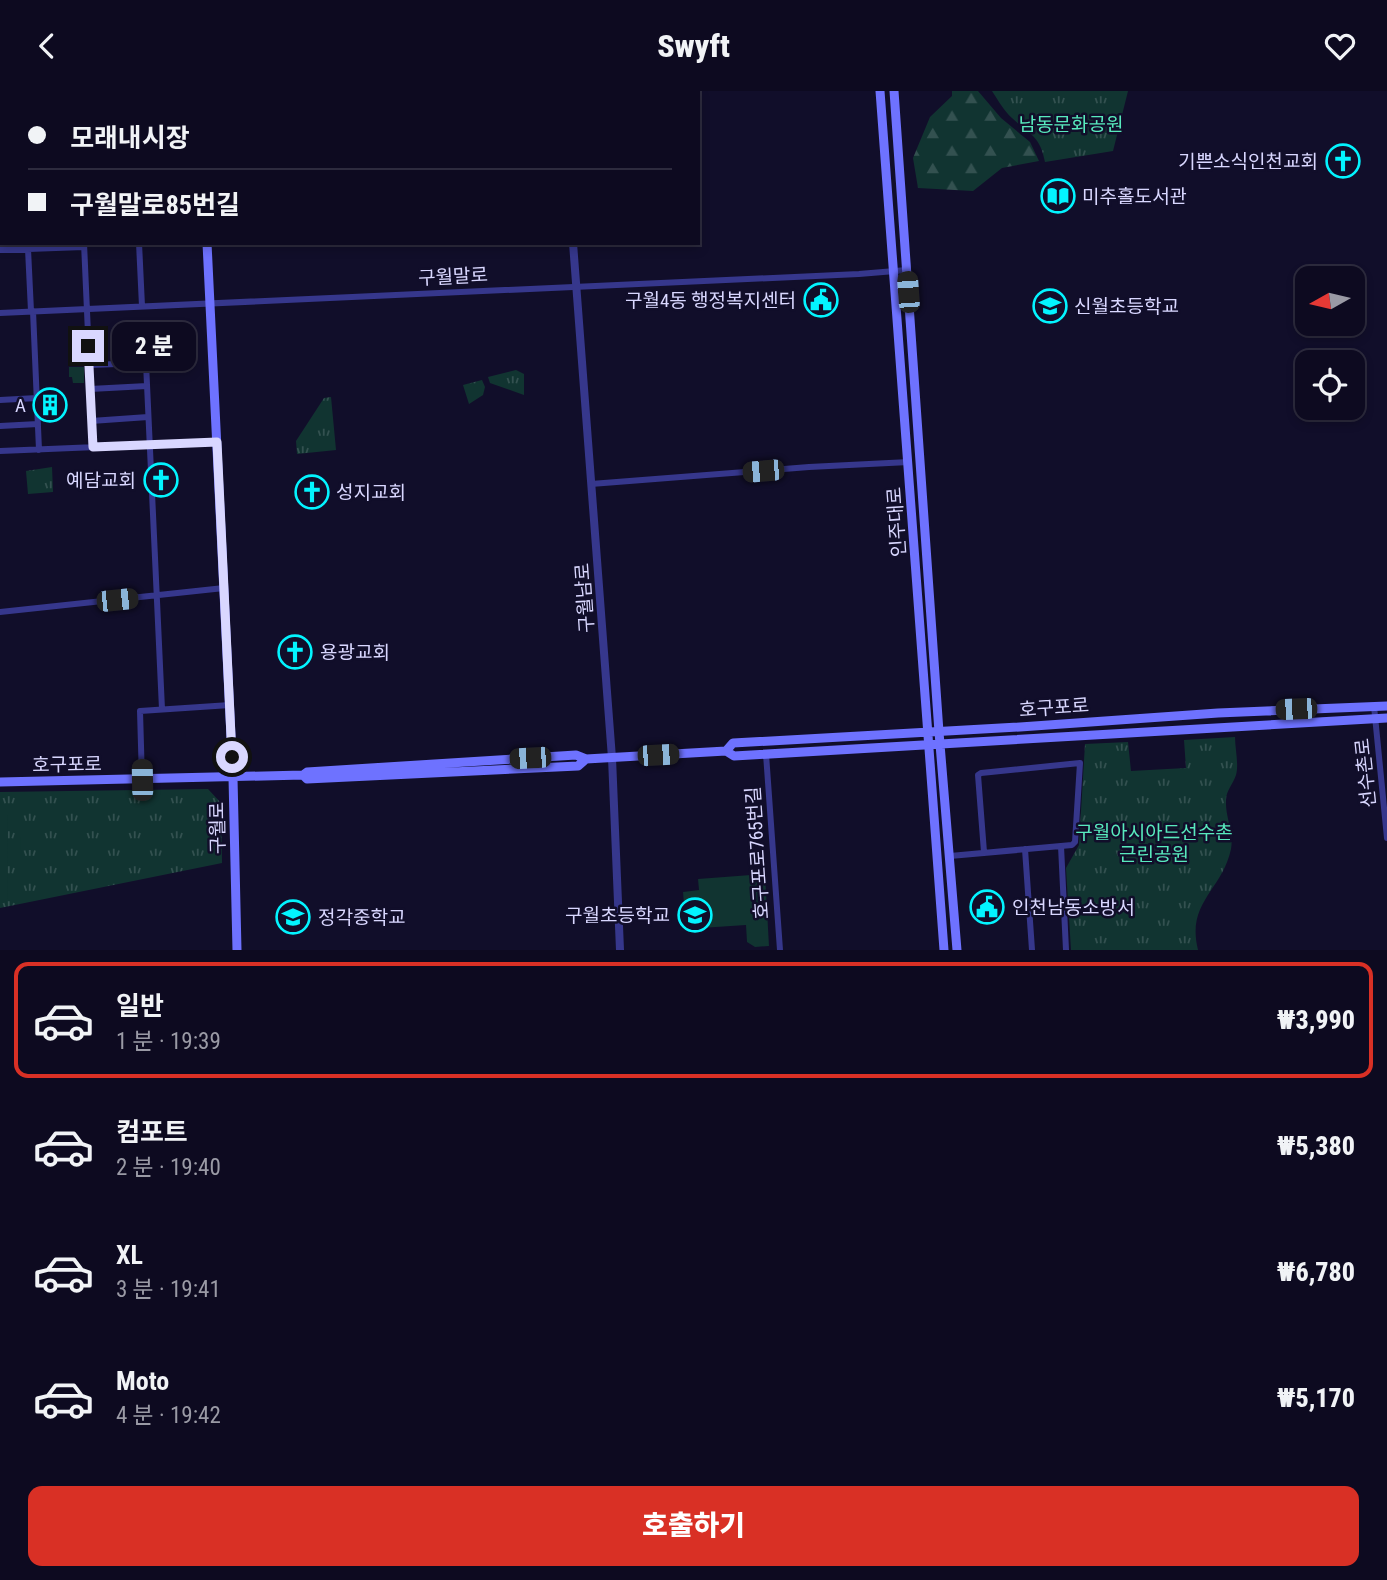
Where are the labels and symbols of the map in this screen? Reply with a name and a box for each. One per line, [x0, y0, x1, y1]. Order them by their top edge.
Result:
park label: 남동문화공원 [1019, 113, 1123, 136]
church icon: 기쁜소식인천교회 [1324, 142, 1362, 180]
place label: 기쁜소식인천교회 [1178, 150, 1318, 173]
library icon: 미추홀도서관 [1039, 177, 1077, 215]
place label: 미추홀도서관 [1082, 185, 1187, 208]
street label: 구월말로 [418, 263, 489, 290]
north arrow [1295, 266, 1365, 336]
car [897, 270, 920, 314]
public building icon: 구월4동 행정복지센터 [802, 281, 840, 319]
school or university icon: 신월초등학교 [1031, 287, 1069, 325]
place label: 구월4동 행정복지센터 [625, 289, 796, 312]
place label: 신월초등학교 [1074, 295, 1179, 318]
callout: 2 분 [112, 321, 196, 371]
route end [72, 330, 104, 362]
building icon: A [31, 386, 69, 424]
place label: A [15, 394, 26, 417]
car [742, 459, 785, 483]
church icon: 예담교회 [142, 461, 180, 499]
place label: 예담교회 [66, 469, 136, 492]
church icon: 성지교회 [293, 473, 331, 511]
place label: 성지교회 [336, 481, 406, 504]
street label: 인주대로 [883, 486, 910, 558]
street label: 구월남로 [571, 562, 598, 634]
car [96, 587, 139, 613]
church icon: 용광교회 [276, 633, 314, 671]
place label: 용광교회 [320, 641, 390, 664]
street label: 호구포로 [1018, 694, 1090, 721]
car [1275, 698, 1318, 720]
street label: 선수촌로 [1350, 737, 1381, 809]
route start [216, 741, 248, 773]
car [637, 743, 680, 767]
car [509, 746, 552, 770]
street label: 호구포로 [32, 752, 102, 777]
car [132, 759, 153, 801]
street label: 호구포로765번길 [741, 786, 774, 920]
street label: 구월로 [206, 802, 229, 854]
park label: 구월아시아드선수촌 근린공원 [1075, 821, 1233, 866]
public building icon: 인천남동소방서 [968, 888, 1006, 926]
school or university icon: 구월초등학교 [676, 896, 714, 934]
place label: 인천남동소방서 [1012, 896, 1134, 919]
school or university icon: 정각중학교 [274, 898, 312, 936]
place label: 구월초등학교 [565, 904, 670, 927]
place label: 정각중학교 [318, 906, 405, 929]

